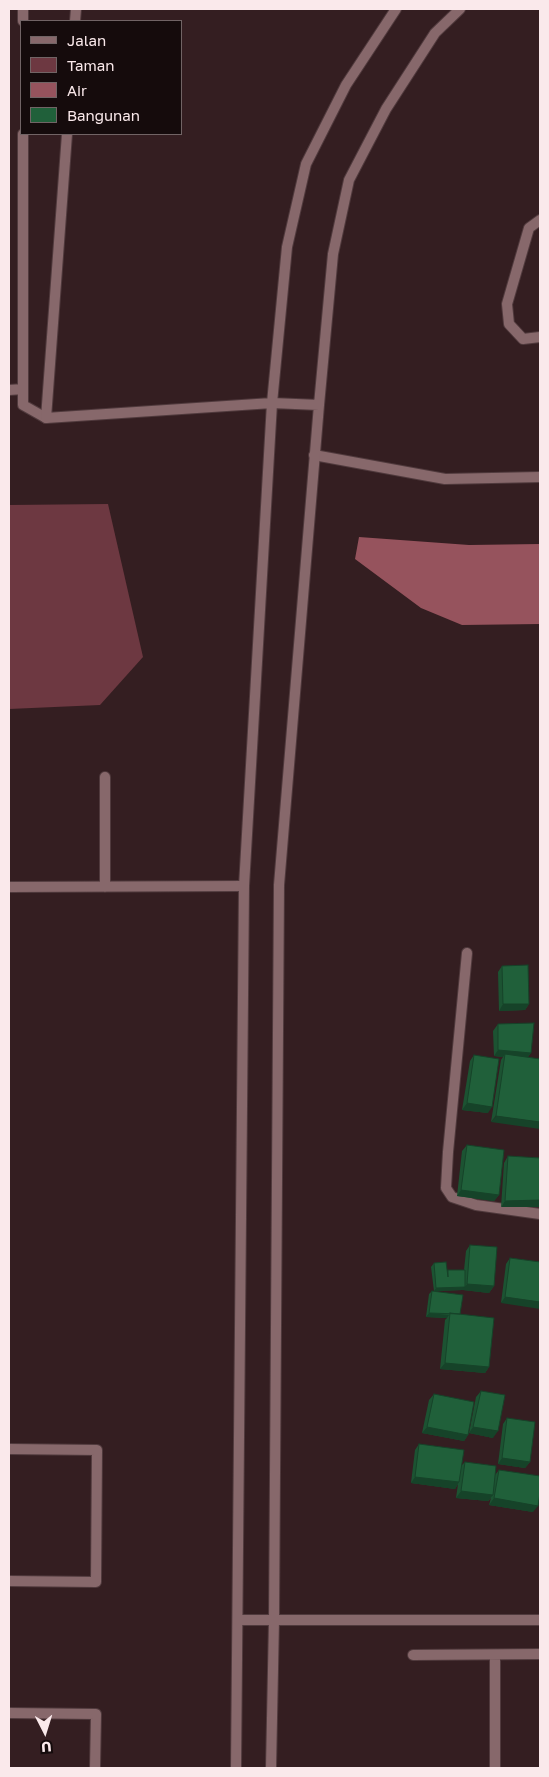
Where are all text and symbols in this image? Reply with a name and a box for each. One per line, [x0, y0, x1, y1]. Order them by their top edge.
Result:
legend [20, 20, 182, 135]
text: Jalan [67, 31, 106, 49]
text: Taman [67, 56, 114, 74]
text: Air [67, 81, 87, 99]
text: Bangunan [67, 106, 140, 124]
north arrow [20, 1707, 70, 1757]
text: U [41, 1739, 52, 1756]

